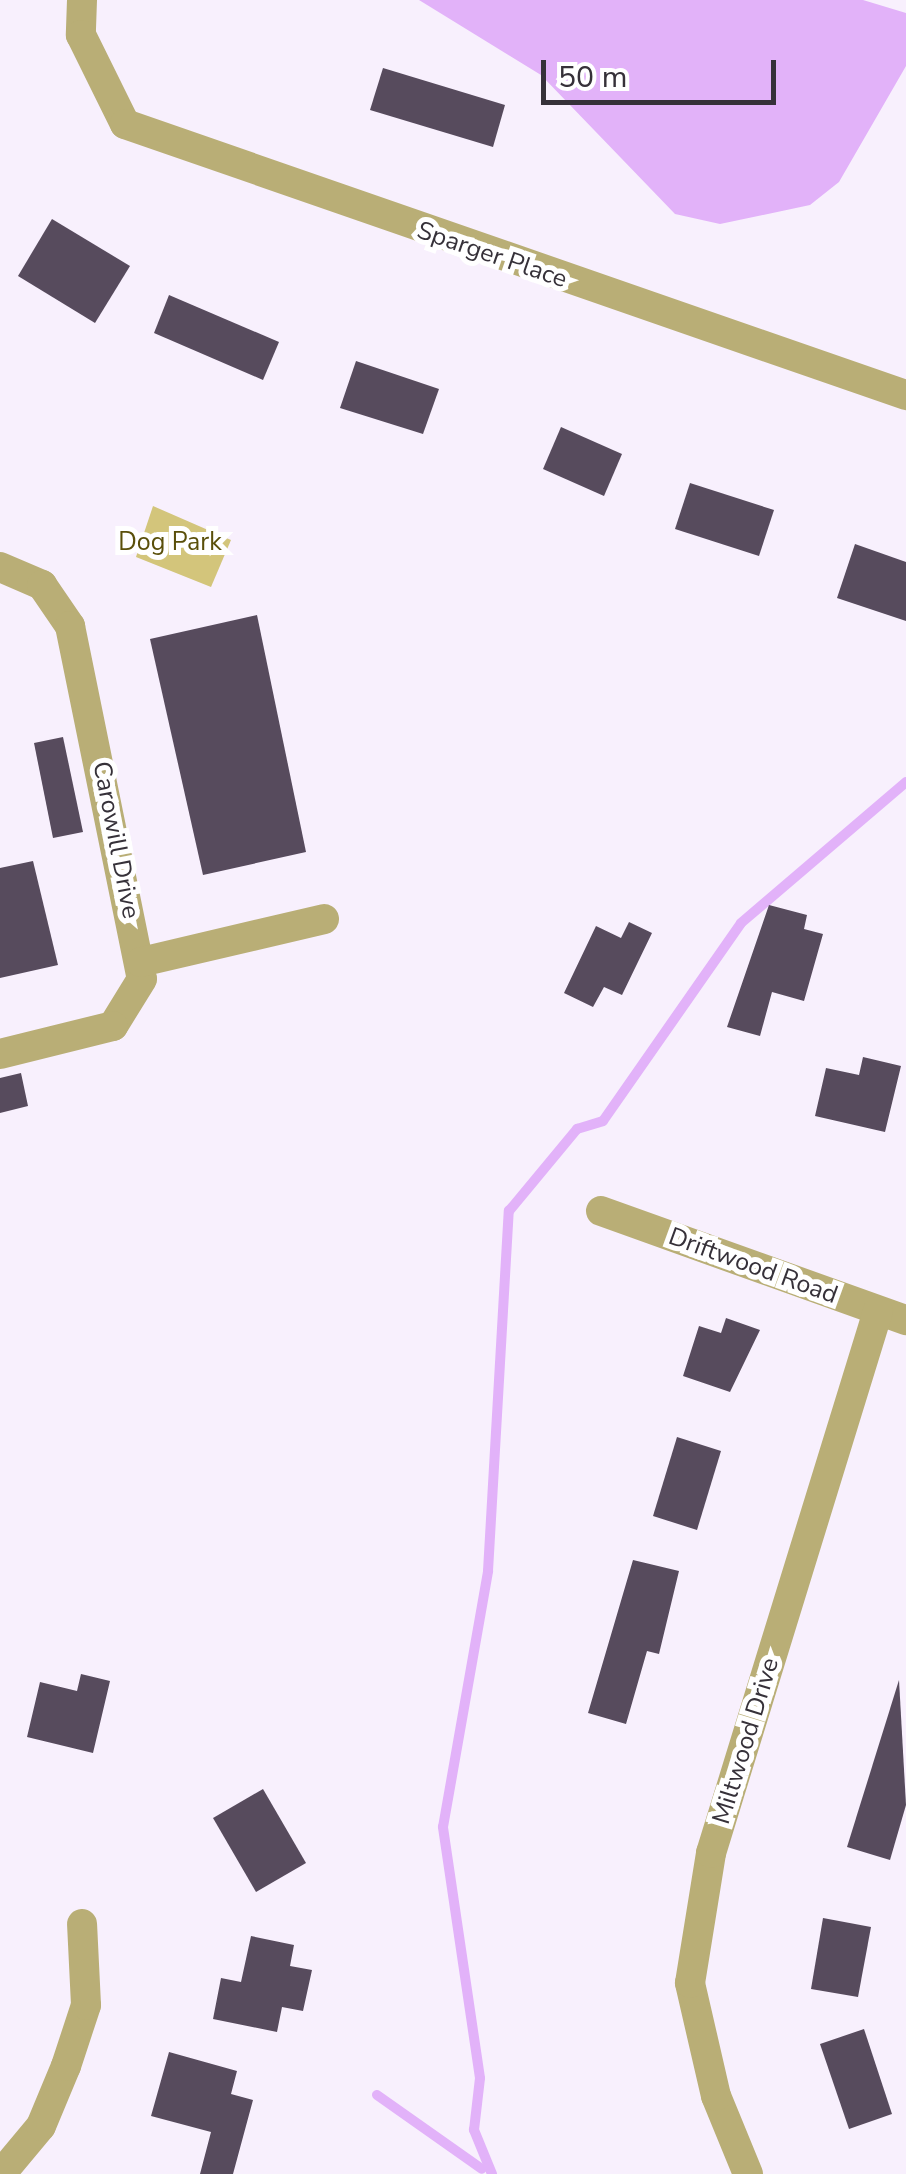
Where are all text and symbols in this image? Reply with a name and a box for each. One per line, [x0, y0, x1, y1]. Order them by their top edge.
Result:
scale bar [546, 40, 781, 102]
text: 50 m [558, 57, 627, 98]
street label: Sparger Place [413, 215, 571, 295]
park label: Dog Park [118, 527, 222, 557]
street label: Carowill Drive [86, 759, 146, 921]
street label: Driftwood Road [664, 1222, 842, 1310]
street label: Miltwood Drive [706, 1654, 786, 1828]

